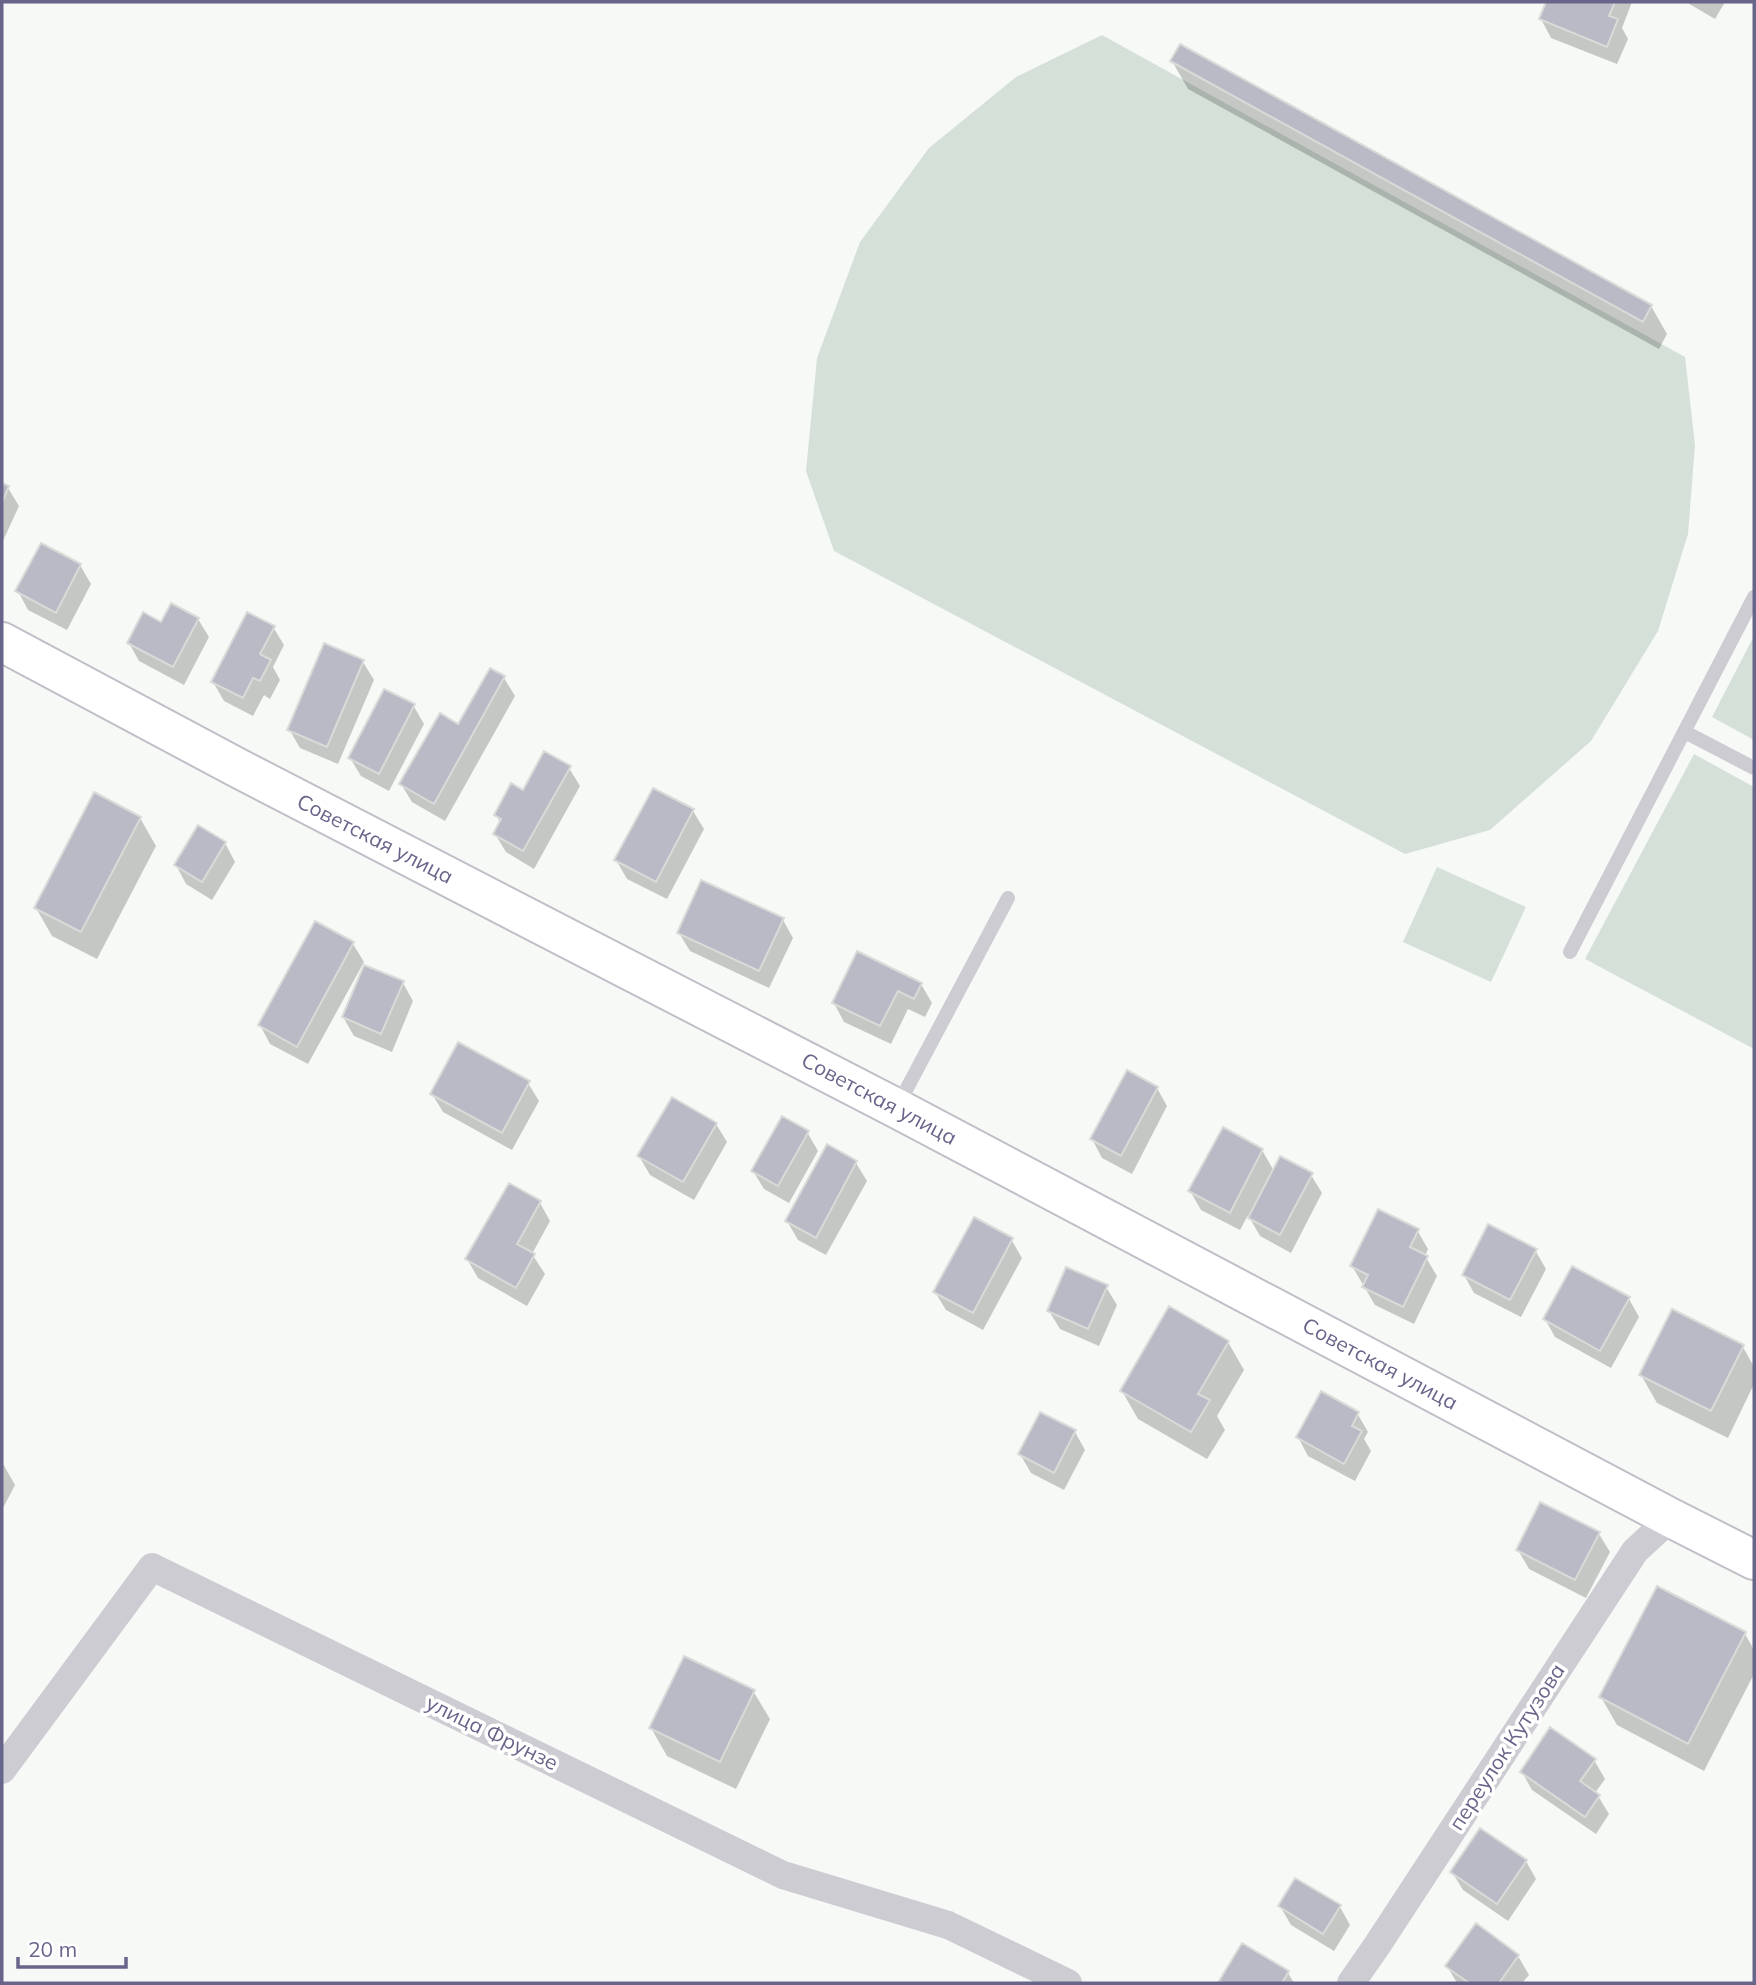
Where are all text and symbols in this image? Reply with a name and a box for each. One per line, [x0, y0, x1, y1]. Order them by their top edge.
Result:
street label: Советская улица [293, 787, 458, 889]
street label: Советская улица [797, 1046, 962, 1150]
street label: Советская улица [1298, 1311, 1463, 1415]
street label: переулок Кутузова [1443, 1658, 1570, 1835]
street label: улица Фрунзе [422, 1689, 563, 1775]
scale bar [18, 1926, 126, 1970]
text: 20 m [28, 1936, 77, 1962]

